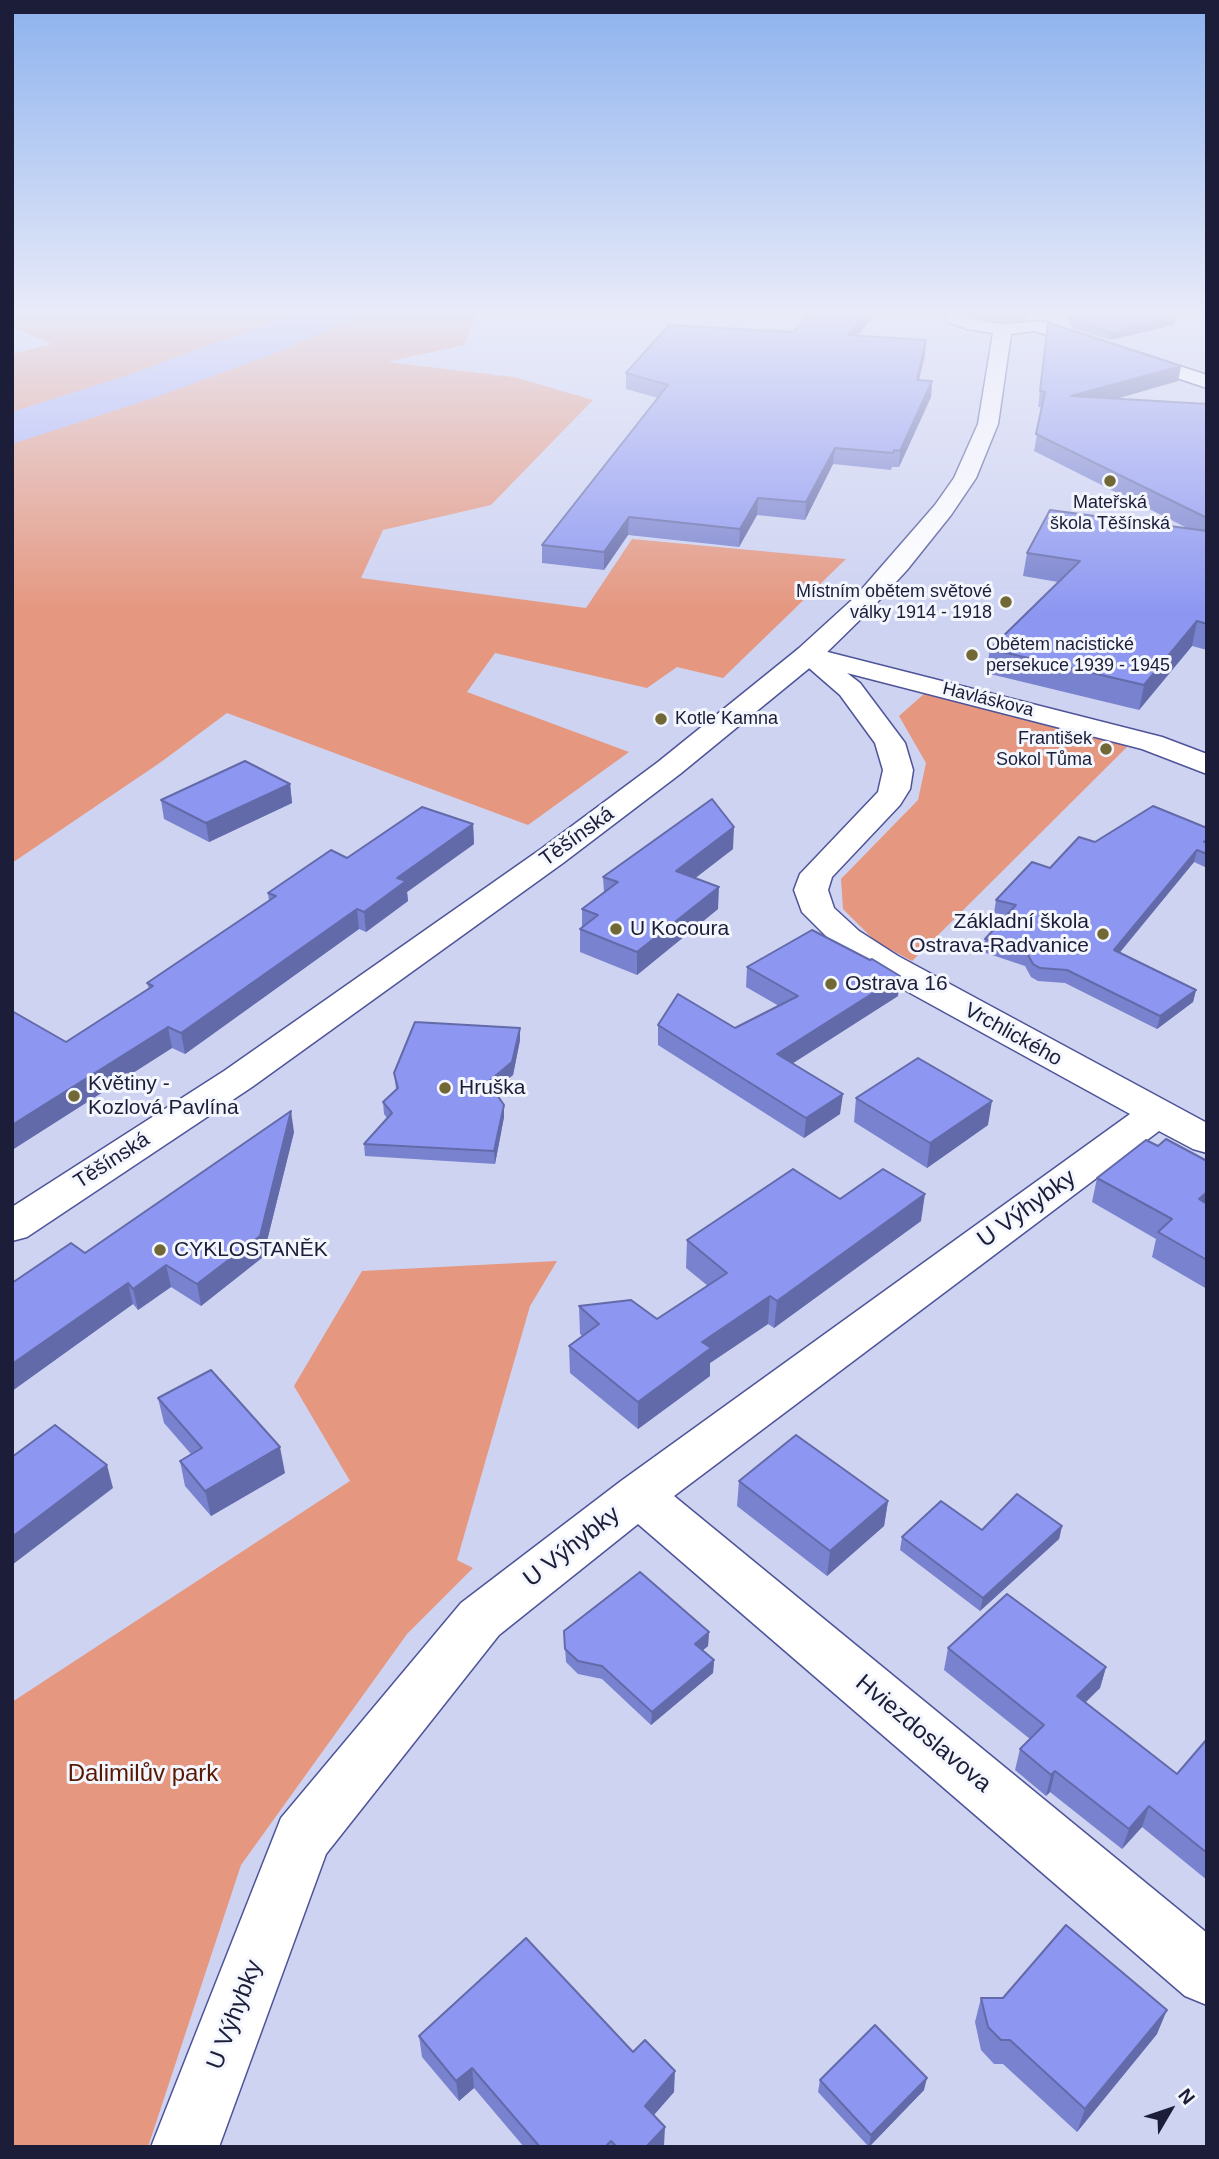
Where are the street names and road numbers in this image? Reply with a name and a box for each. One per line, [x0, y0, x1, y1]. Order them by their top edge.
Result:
street label: Havláskova [940, 678, 1036, 722]
street label: Těšínská [535, 802, 619, 872]
street label: Vrchlického [960, 998, 1066, 1072]
street label: Těšínská [69, 1127, 155, 1195]
street label: U Výhybky [972, 1164, 1082, 1254]
street label: U Výhybky [518, 1500, 626, 1594]
street label: Hviezdoslavova [849, 1669, 997, 1799]
street label: U Výhybky [201, 1956, 269, 2074]

